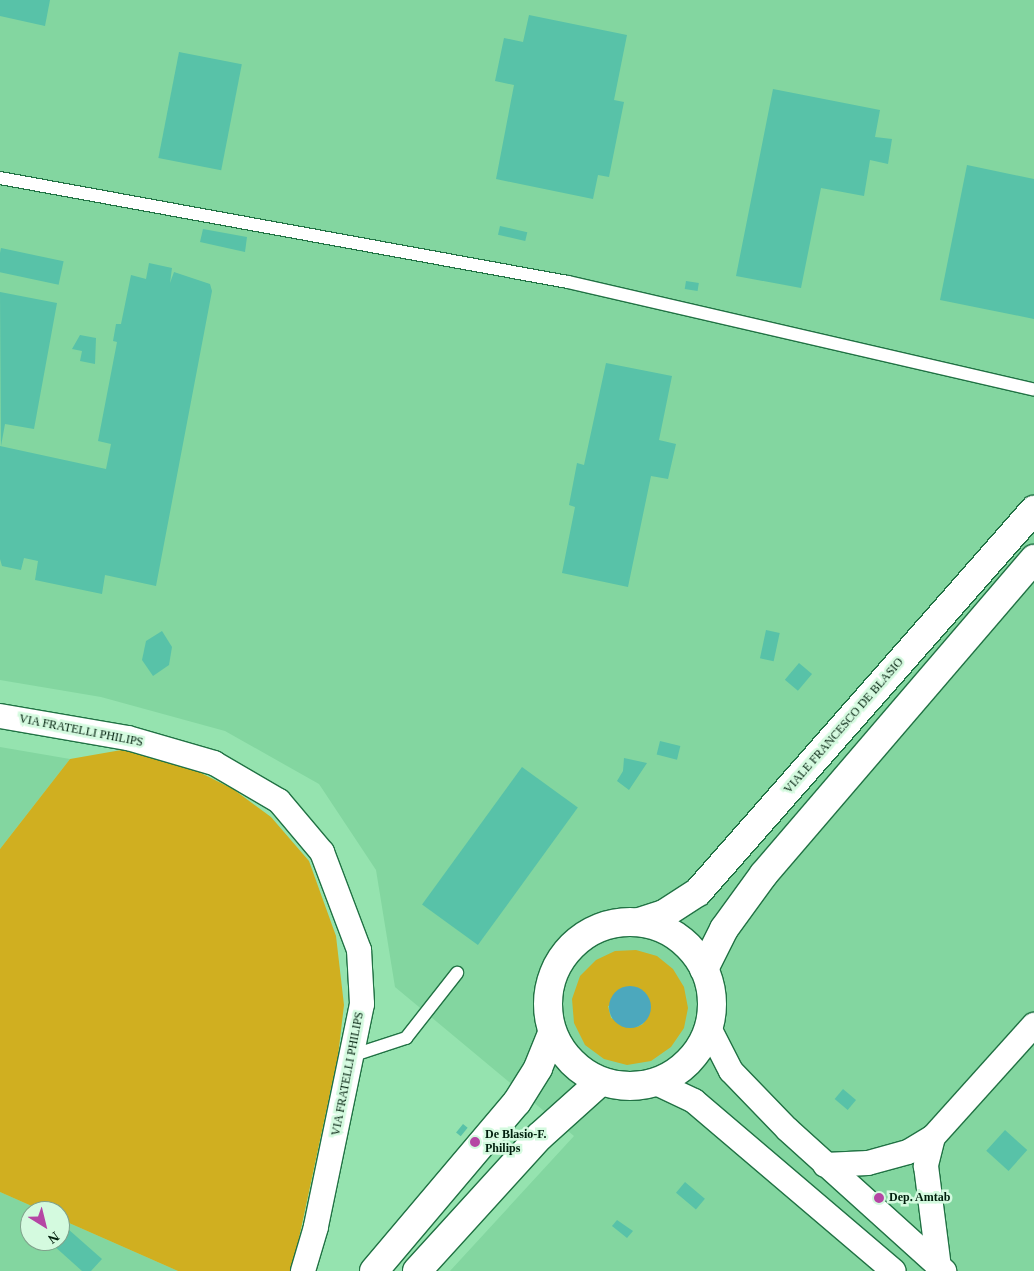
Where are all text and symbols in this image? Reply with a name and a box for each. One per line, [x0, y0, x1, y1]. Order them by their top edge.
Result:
street label: VIALE FRANCESCO DE BLASIO [781, 655, 907, 797]
street label: VIA FRATELLI PHILIPS [17, 712, 145, 750]
street label: VIA FRATELLI PHILIPS [329, 1010, 367, 1138]
place label: De Blasio-F. Philips [485, 1128, 547, 1156]
marker: De Blasio-F. Philips [469, 1136, 481, 1148]
place label: Dep. Amtab [889, 1191, 951, 1205]
marker: Dep. Amtab [873, 1192, 885, 1204]
north arrow [20, 1201, 70, 1251]
text: N [45, 1229, 62, 1247]

